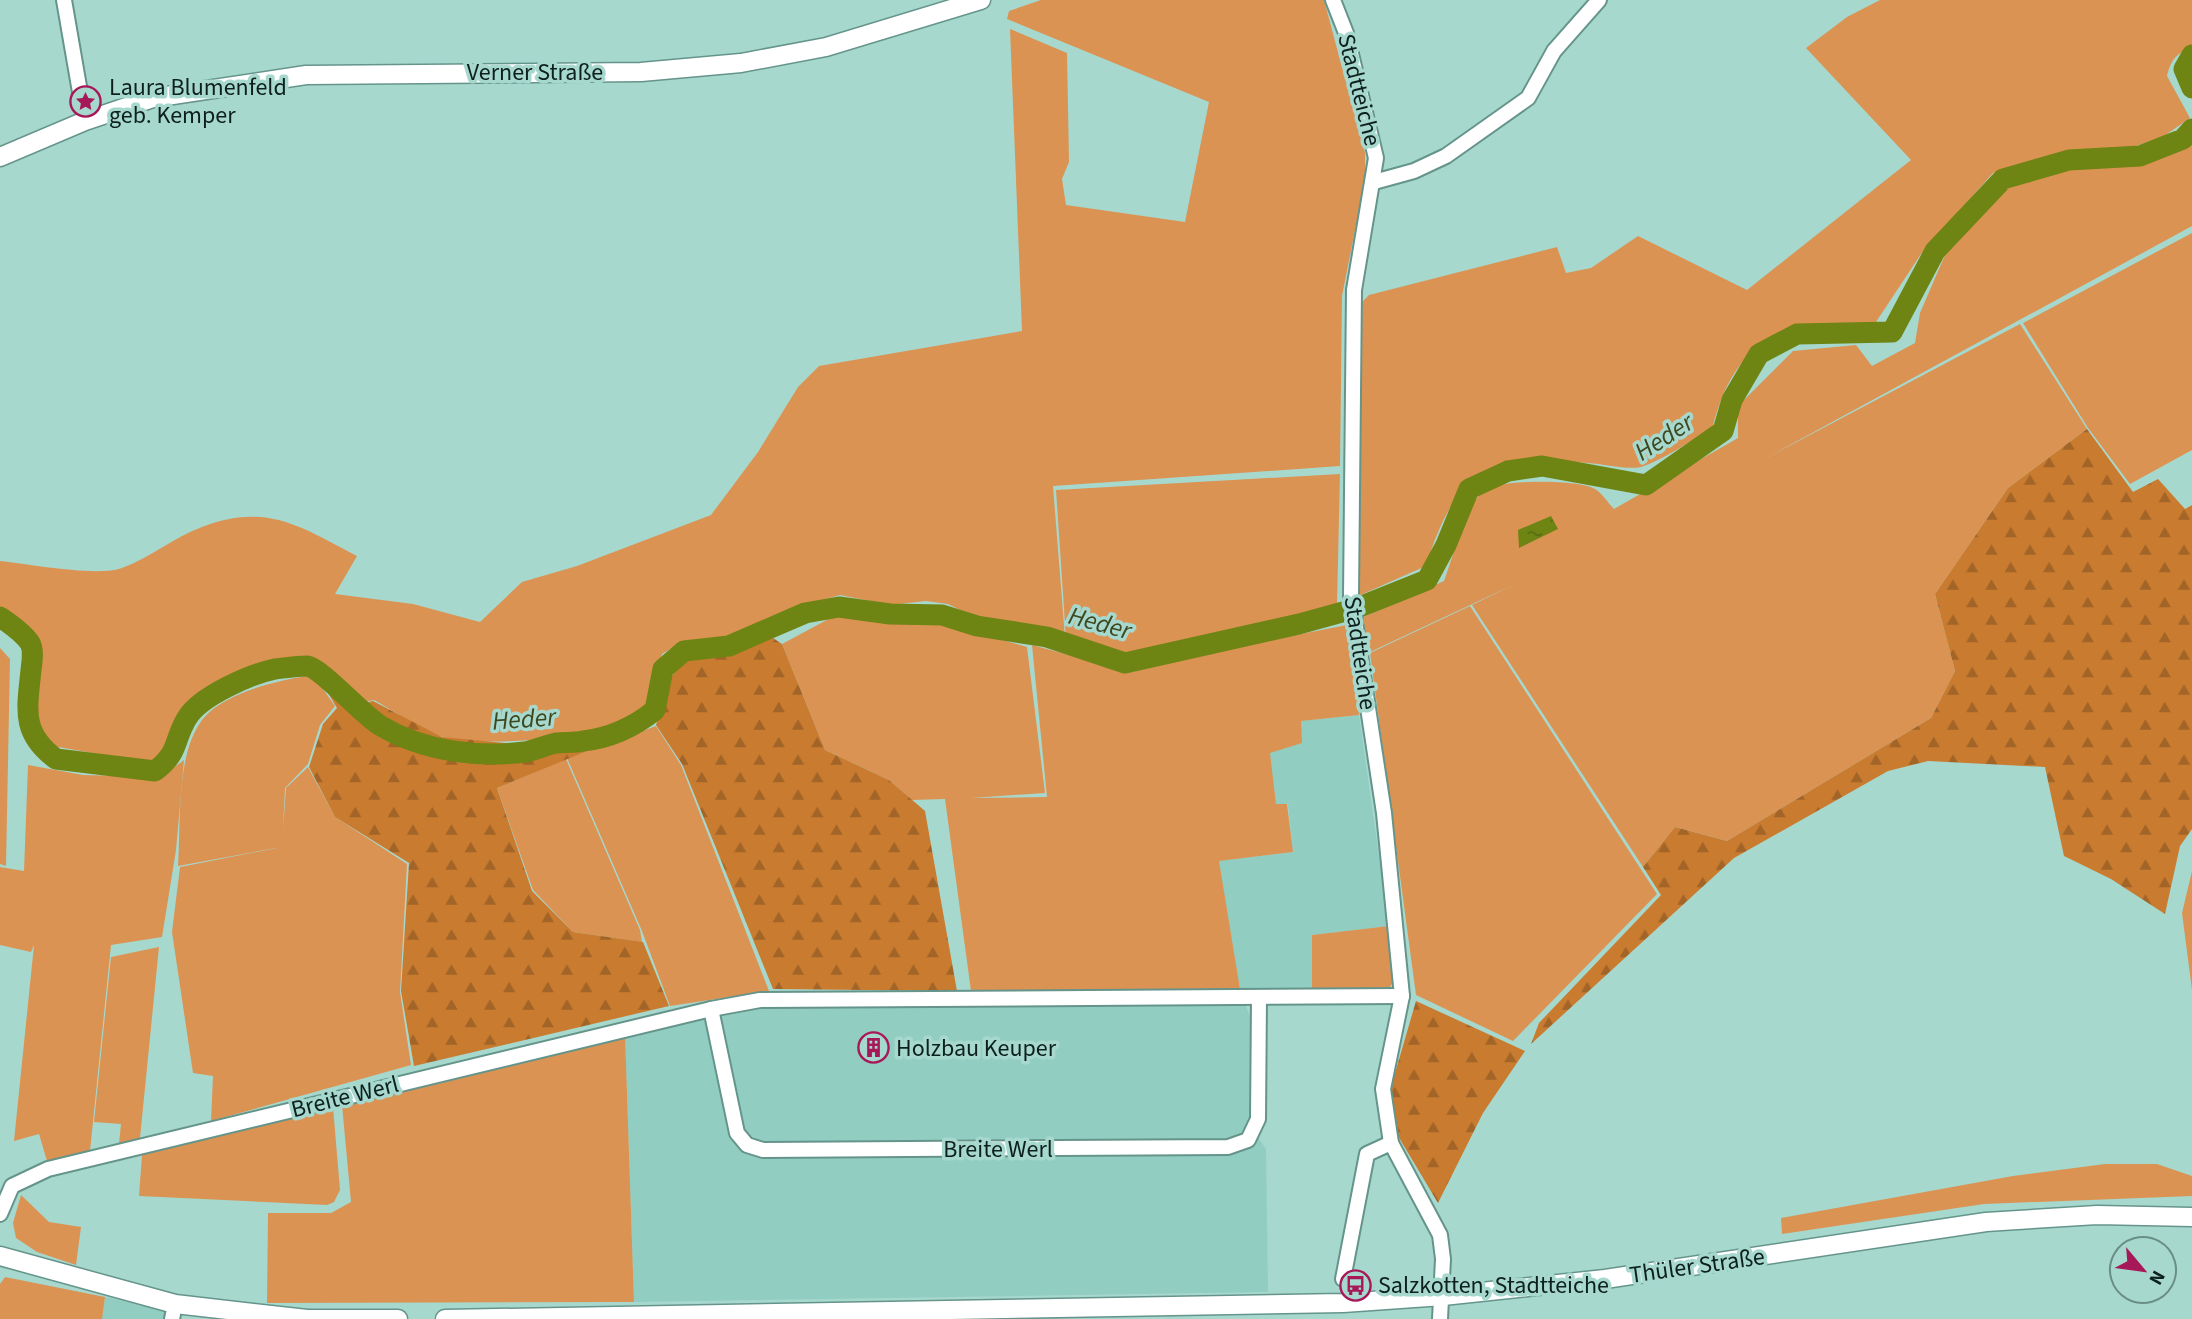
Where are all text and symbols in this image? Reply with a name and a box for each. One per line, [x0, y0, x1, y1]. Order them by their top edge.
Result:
street label: Stadtteiche [1328, 30, 1390, 150]
street label: Verner Straße [467, 55, 603, 90]
place label: Laura Blumenfeld geb. Kemper [109, 70, 287, 133]
place icon: Laura Blumenfeld geb. Kemper [69, 84, 103, 118]
water label: Heder [1627, 403, 1702, 470]
street label: Stadtteiche [1335, 594, 1385, 712]
water label: Heder [1064, 597, 1137, 649]
water label: Heder [491, 698, 558, 740]
building icon: Holzbau Keuper [856, 1031, 890, 1065]
place label: Holzbau Keuper [896, 1031, 1057, 1066]
street label: Breite Werl [288, 1067, 402, 1127]
street label: Breite Werl [943, 1132, 1053, 1167]
north arrow [2108, 1235, 2178, 1305]
street label: Thüler Straße [1627, 1239, 1767, 1293]
text: N [2142, 1265, 2171, 1290]
bus stop icon: Salzkotten, Stadtteiche [1338, 1268, 1372, 1302]
place label: Salzkotten, Stadtteiche [1378, 1268, 1609, 1303]

